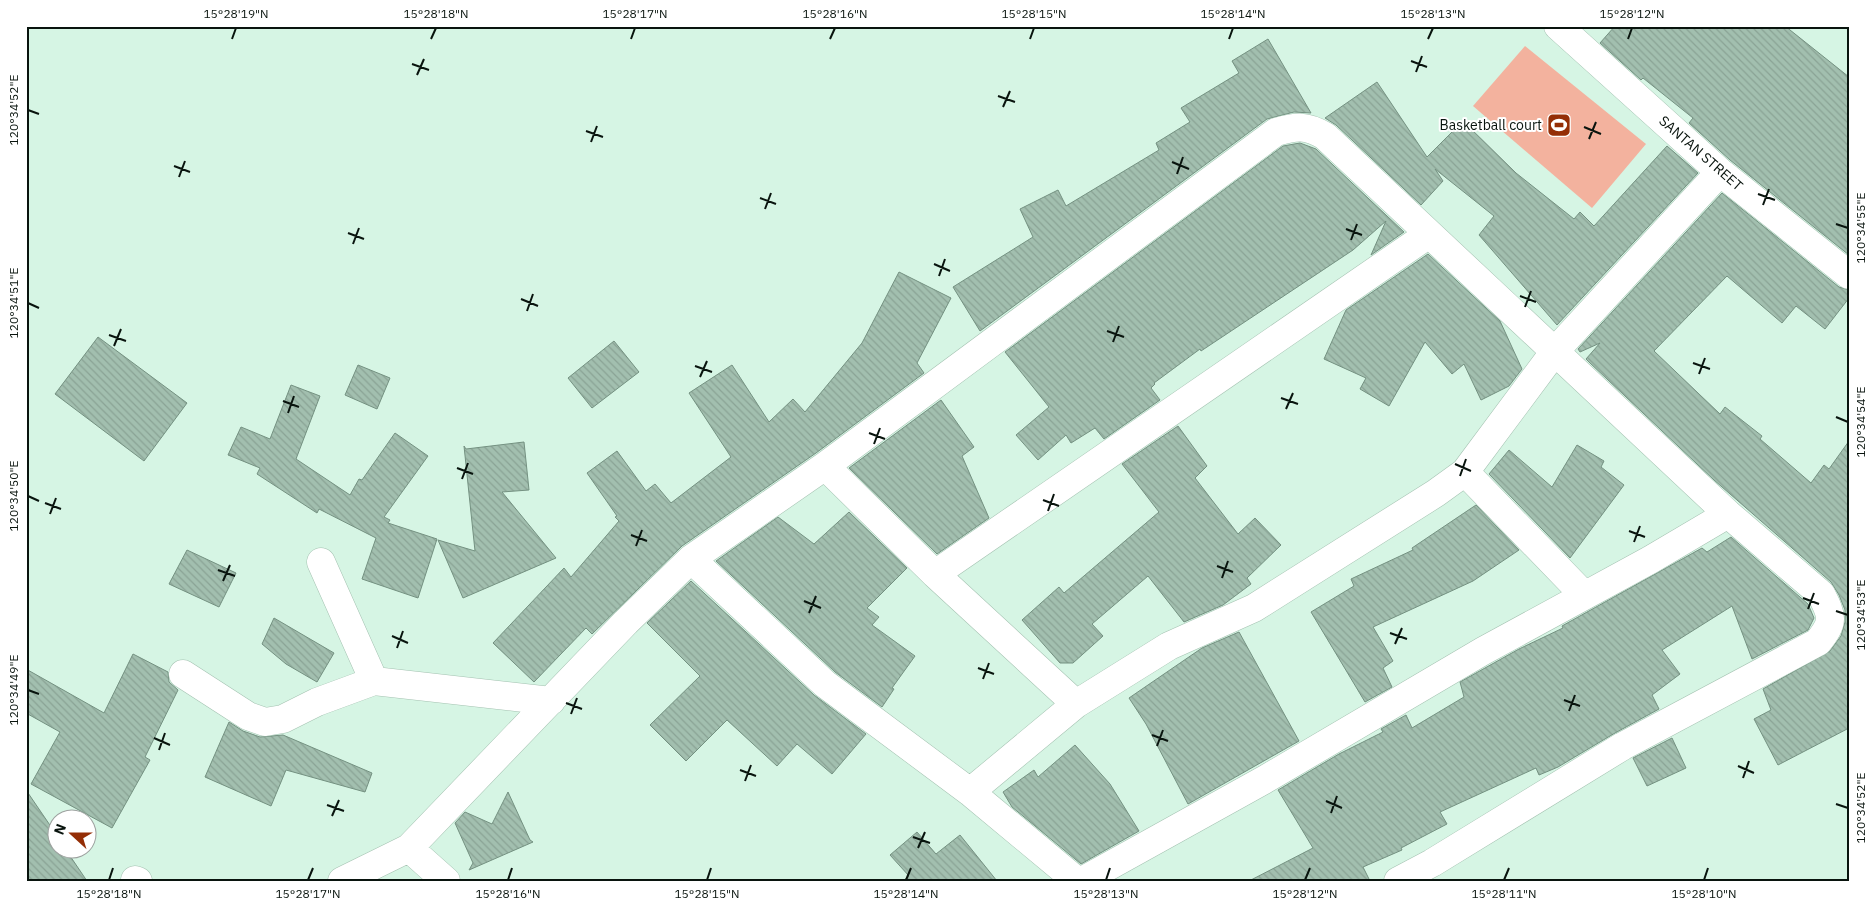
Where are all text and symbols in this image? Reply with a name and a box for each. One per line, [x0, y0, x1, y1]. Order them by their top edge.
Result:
text: 15°28'19"N [203, 6, 269, 21]
text: 15°28'18"N [403, 6, 469, 21]
text: 15°28'17"N [602, 6, 668, 21]
text: 15°28'16"N [802, 6, 868, 21]
text: 15°28'15"N [1001, 6, 1067, 21]
text: 15°28'14"N [1200, 6, 1266, 21]
text: 15°28'13"N [1400, 6, 1466, 21]
text: 15°28'12"N [1599, 6, 1665, 21]
text: 120°34'52"E [6, 75, 21, 145]
sports icon: Basketball court [1546, 112, 1572, 138]
street label: SANTAN STREET [1655, 112, 1747, 194]
place label: Basketball court [1440, 116, 1542, 134]
text: 120°34'55"E [1853, 193, 1868, 263]
text: 120°34'51"E [6, 268, 21, 338]
text: 120°34'54"E [1853, 387, 1868, 457]
text: 120°34'50"E [6, 461, 21, 531]
text: 120°34'53"E [1853, 580, 1868, 650]
text: 120°34'49"E [6, 655, 21, 725]
text: 120°34'52"E [1853, 773, 1868, 843]
north arrow [48, 810, 98, 860]
text: N [50, 821, 70, 837]
text: 15°28'18"N [76, 886, 142, 901]
text: 15°28'17"N [275, 886, 341, 901]
text: 15°28'16"N [475, 886, 541, 901]
text: 15°28'15"N [674, 886, 740, 901]
text: 15°28'14"N [873, 886, 939, 901]
text: 15°28'13"N [1073, 886, 1139, 901]
text: 15°28'12"N [1272, 886, 1338, 901]
text: 15°28'11"N [1471, 886, 1537, 901]
text: 15°28'10"N [1671, 886, 1737, 901]

